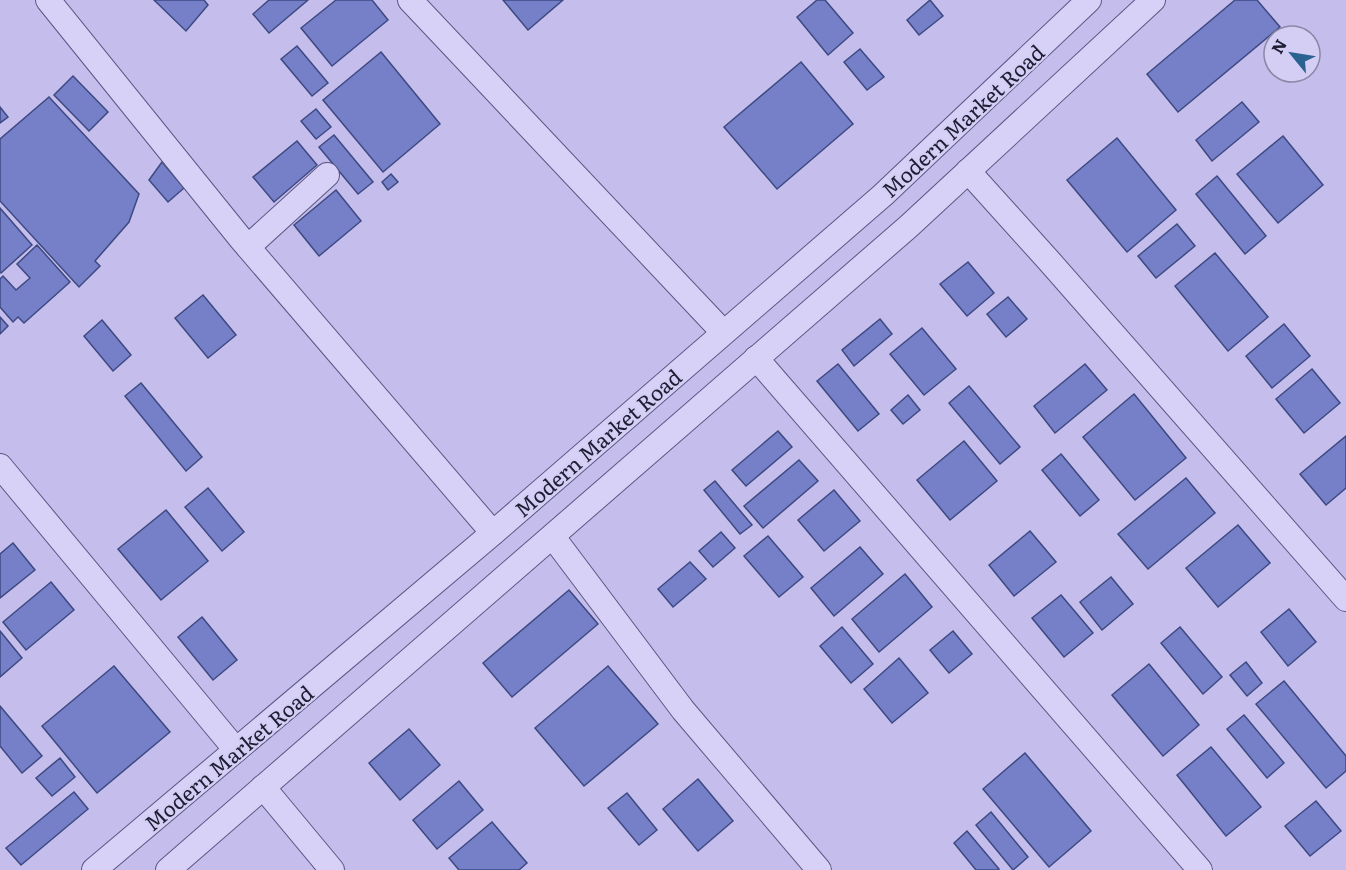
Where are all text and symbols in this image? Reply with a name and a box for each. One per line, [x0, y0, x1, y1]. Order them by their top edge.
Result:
north arrow [1262, 24, 1322, 84]
text: N [1264, 34, 1292, 58]
street label: Modern Market Road [874, 36, 1050, 204]
street label: Modern Market Road [507, 361, 687, 523]
street label: Modern Market Road [137, 677, 319, 837]

